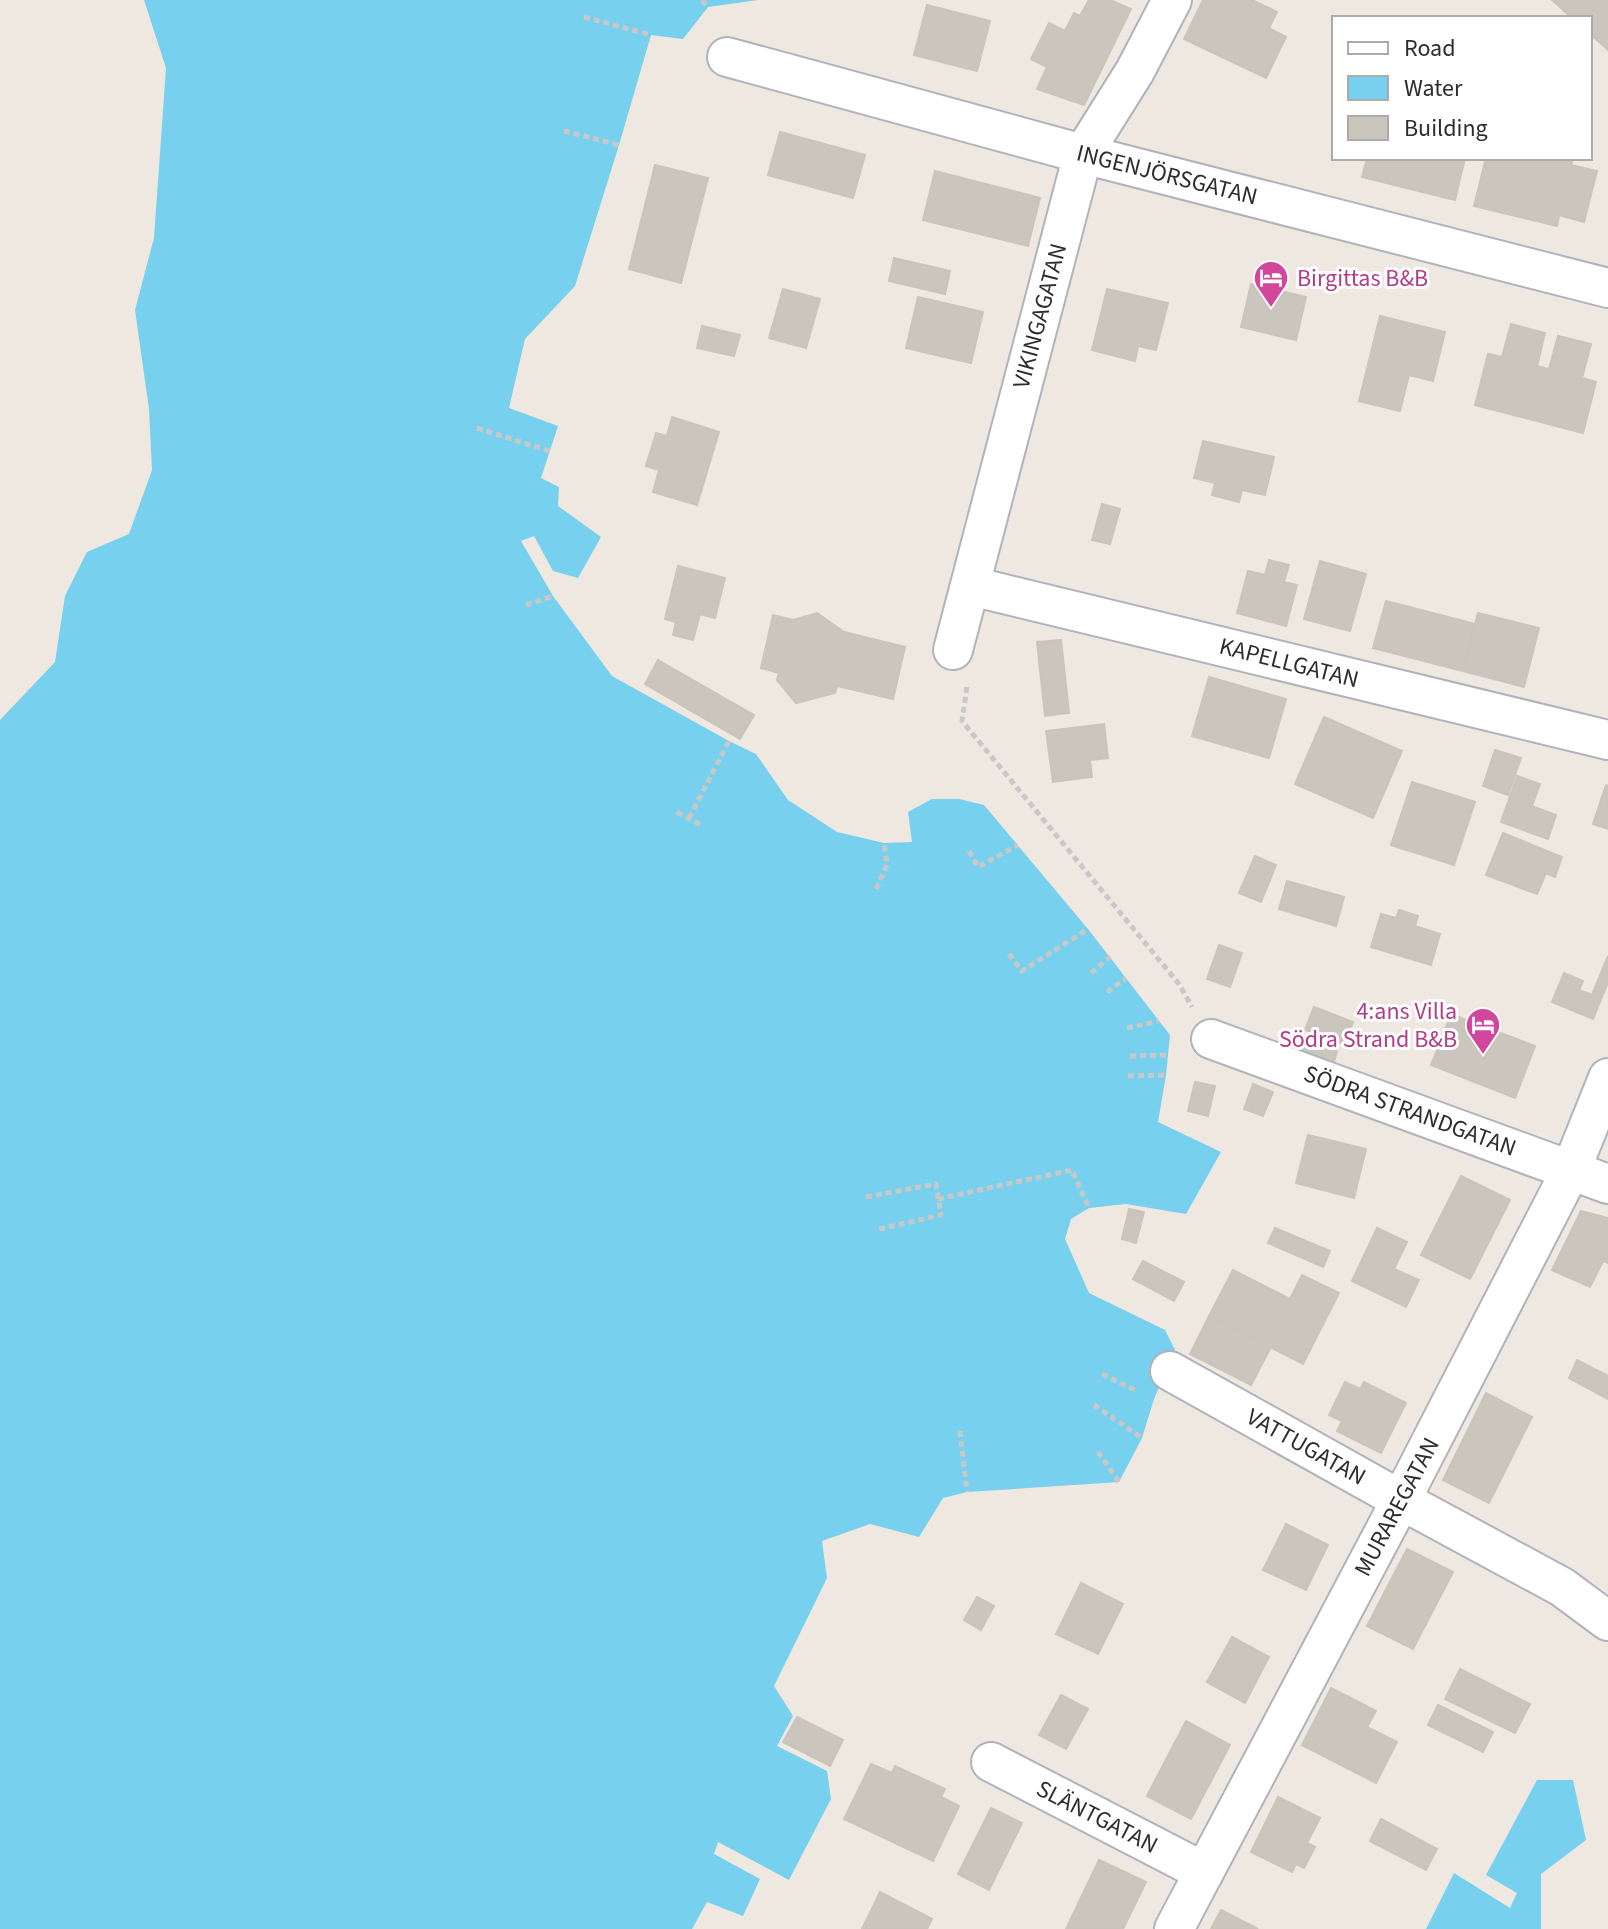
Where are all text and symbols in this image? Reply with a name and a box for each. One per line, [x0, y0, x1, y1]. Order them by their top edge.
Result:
legend [1332, 16, 1592, 160]
text: Road [1404, 31, 1456, 66]
text: Water [1404, 71, 1463, 106]
text: Building [1404, 111, 1488, 146]
street label: INGENJÖRSGATAN [1073, 136, 1261, 214]
street label: VIKINGAGATAN [1004, 240, 1076, 392]
hotel icon: Birgittas B&B [1252, 259, 1290, 309]
place label: Birgittas B&B [1297, 261, 1428, 296]
street label: KAPELLGATAN [1216, 629, 1362, 697]
place label: 4:ans Villa Södra Strand B&B [1279, 994, 1457, 1057]
hotel icon: 4:ans Villa Södra Strand B&B [1464, 1006, 1502, 1056]
street label: SÖDRA STRANDGATAN [1299, 1056, 1521, 1166]
street label: VATTUGATAN [1240, 1400, 1372, 1494]
street label: MURAREGATAN [1346, 1431, 1448, 1583]
street label: SLÄNTGATAN [1030, 1771, 1164, 1863]

